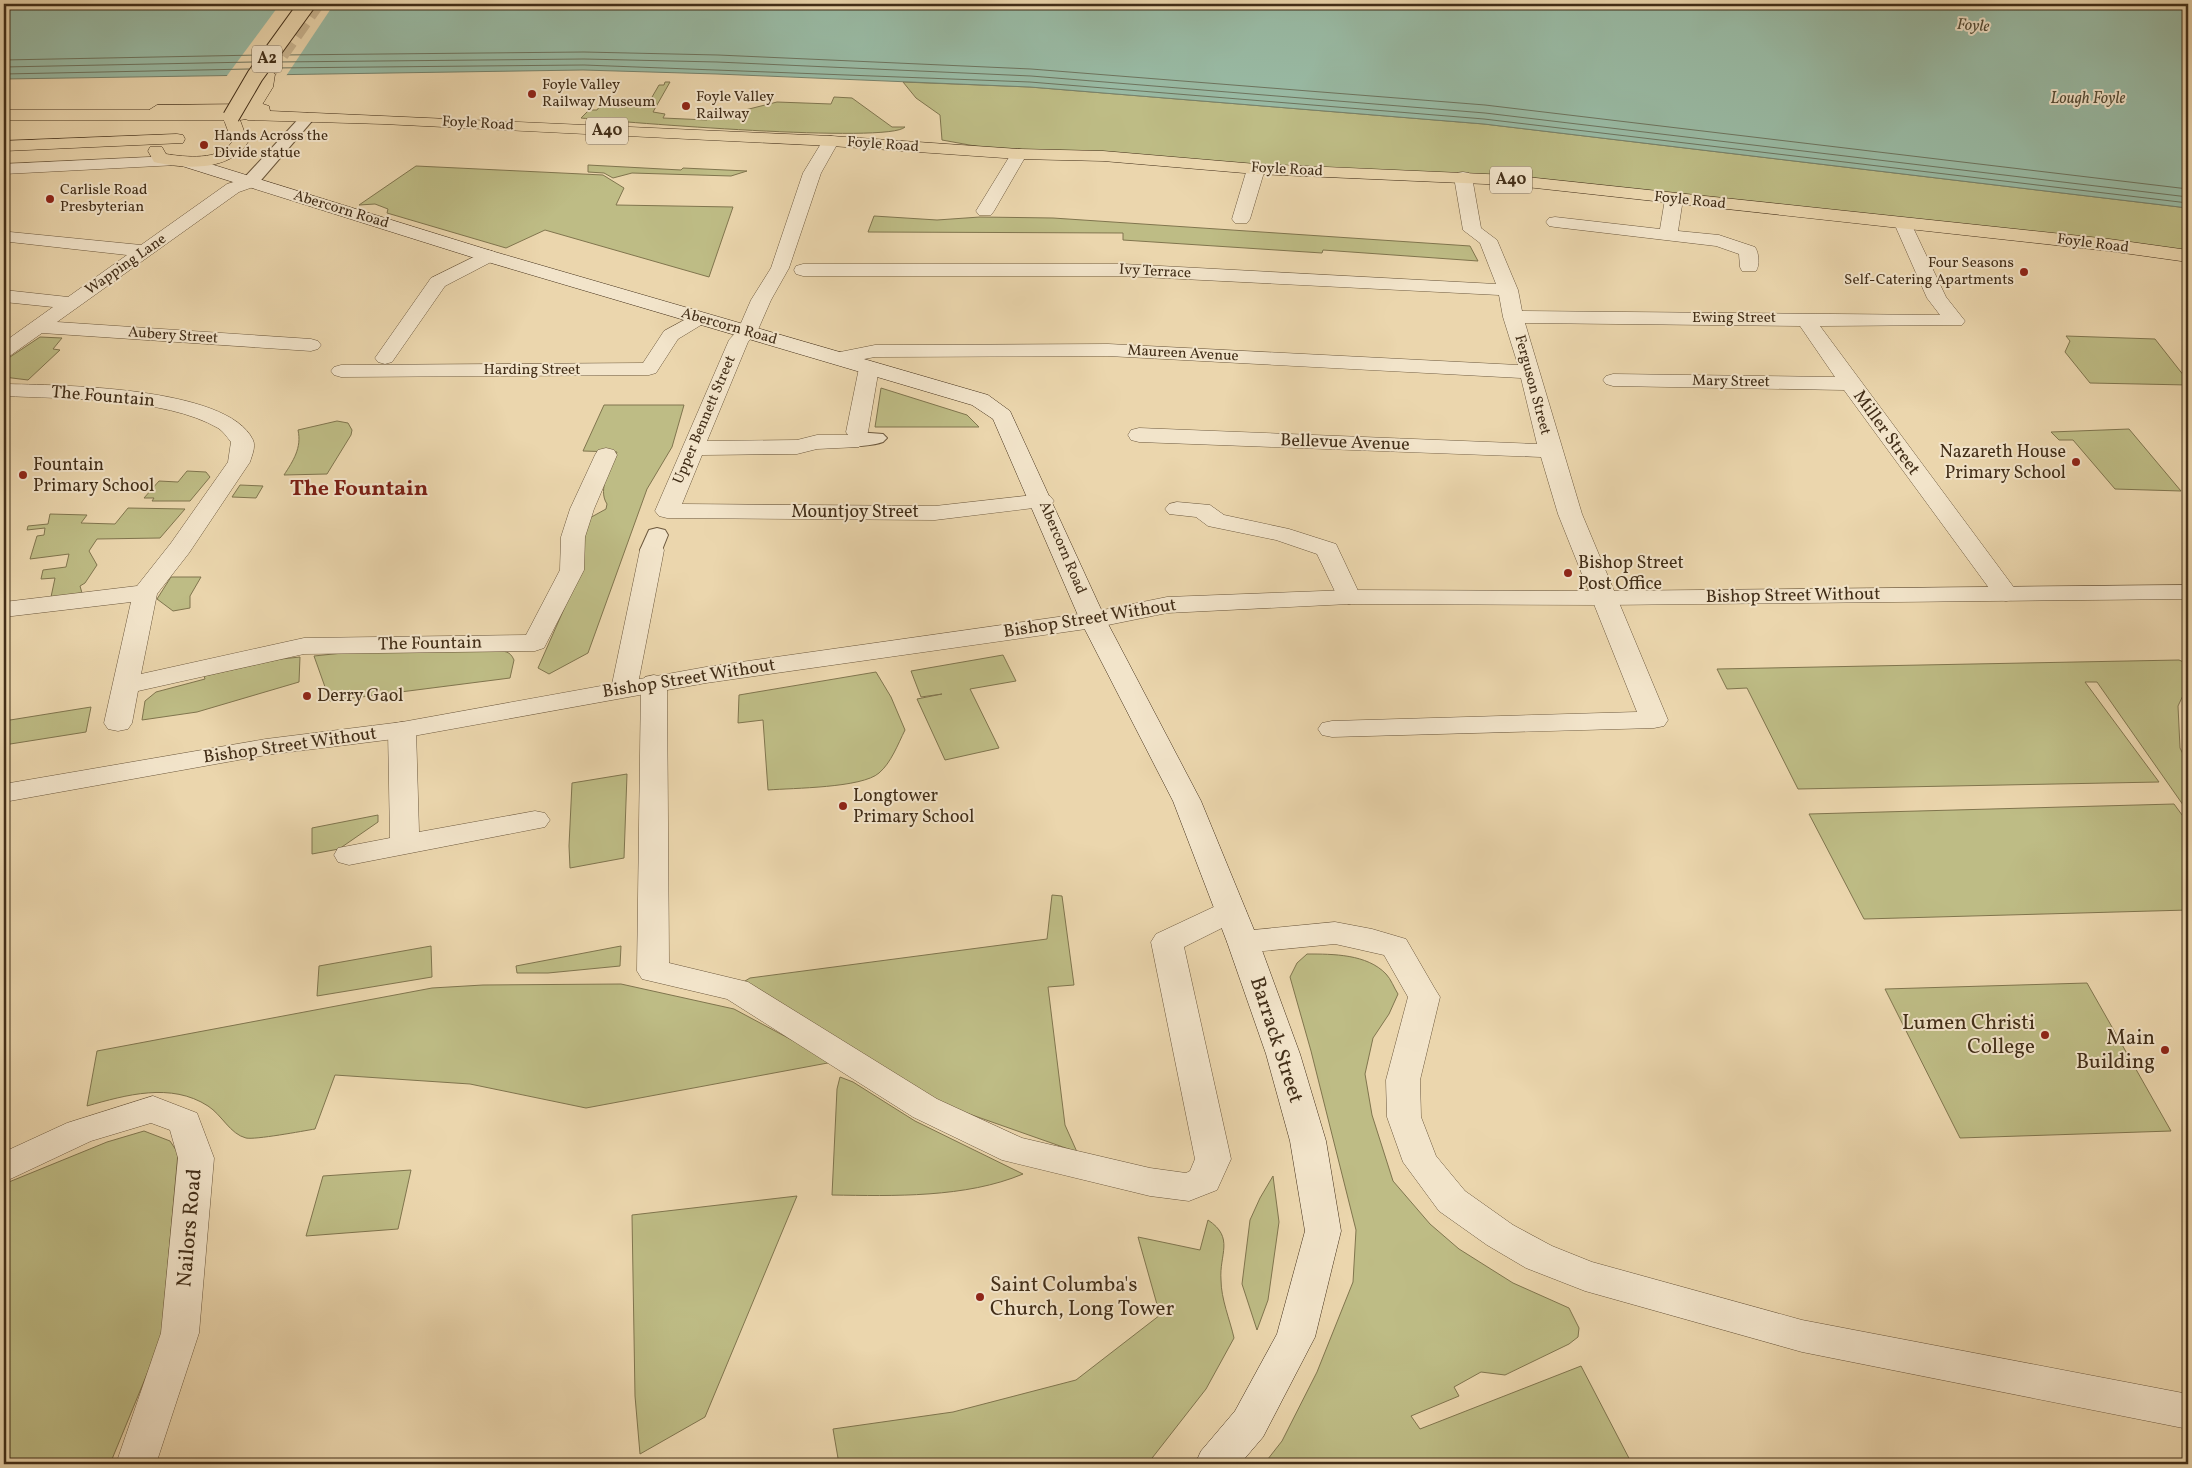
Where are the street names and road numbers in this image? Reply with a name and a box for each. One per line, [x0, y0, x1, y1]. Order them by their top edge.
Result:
road number: A2 [252, 46, 282, 72]
street label: Foyle Road [441, 112, 515, 136]
road number: A40 [586, 118, 628, 144]
street label: Foyle Road [846, 132, 920, 158]
street label: Foyle Road [1250, 158, 1324, 182]
road number: A40 [1490, 166, 1532, 194]
street label: Abercorn Road [291, 185, 391, 235]
street label: Foyle Road [1653, 187, 1727, 215]
street label: Wapping Lane [81, 229, 171, 301]
street label: Foyle Road [2056, 229, 2130, 259]
street label: Ivy Terrace [1118, 260, 1192, 284]
street label: Abercorn Road [679, 303, 779, 351]
street label: Ewing Street [1692, 308, 1776, 329]
street label: Aubery Street [127, 322, 219, 350]
street label: Ferguson Street [1509, 333, 1555, 437]
street label: Maureen Avenue [1127, 341, 1239, 367]
street label: Upper Bennett Street [668, 352, 742, 488]
street label: Harding Street [484, 360, 580, 381]
street label: Mary Street [1692, 371, 1770, 393]
street label: The Fountain [50, 380, 156, 414]
street label: Miller Street [1847, 385, 1925, 481]
street label: Bellevue Avenue [1280, 428, 1410, 458]
street label: Abercorn Road [1033, 498, 1091, 598]
street label: Mountjoy Street [791, 500, 919, 525]
street label: Bishop Street Without [1705, 582, 1881, 610]
street label: Bishop Street Without [1002, 593, 1178, 645]
street label: The Fountain [378, 631, 483, 657]
street label: Bishop Street Without [601, 653, 777, 705]
street label: Bishop Street Without [202, 721, 378, 771]
street label: Barrack Street [1242, 973, 1310, 1107]
street label: Nailors Road [170, 1167, 210, 1289]

